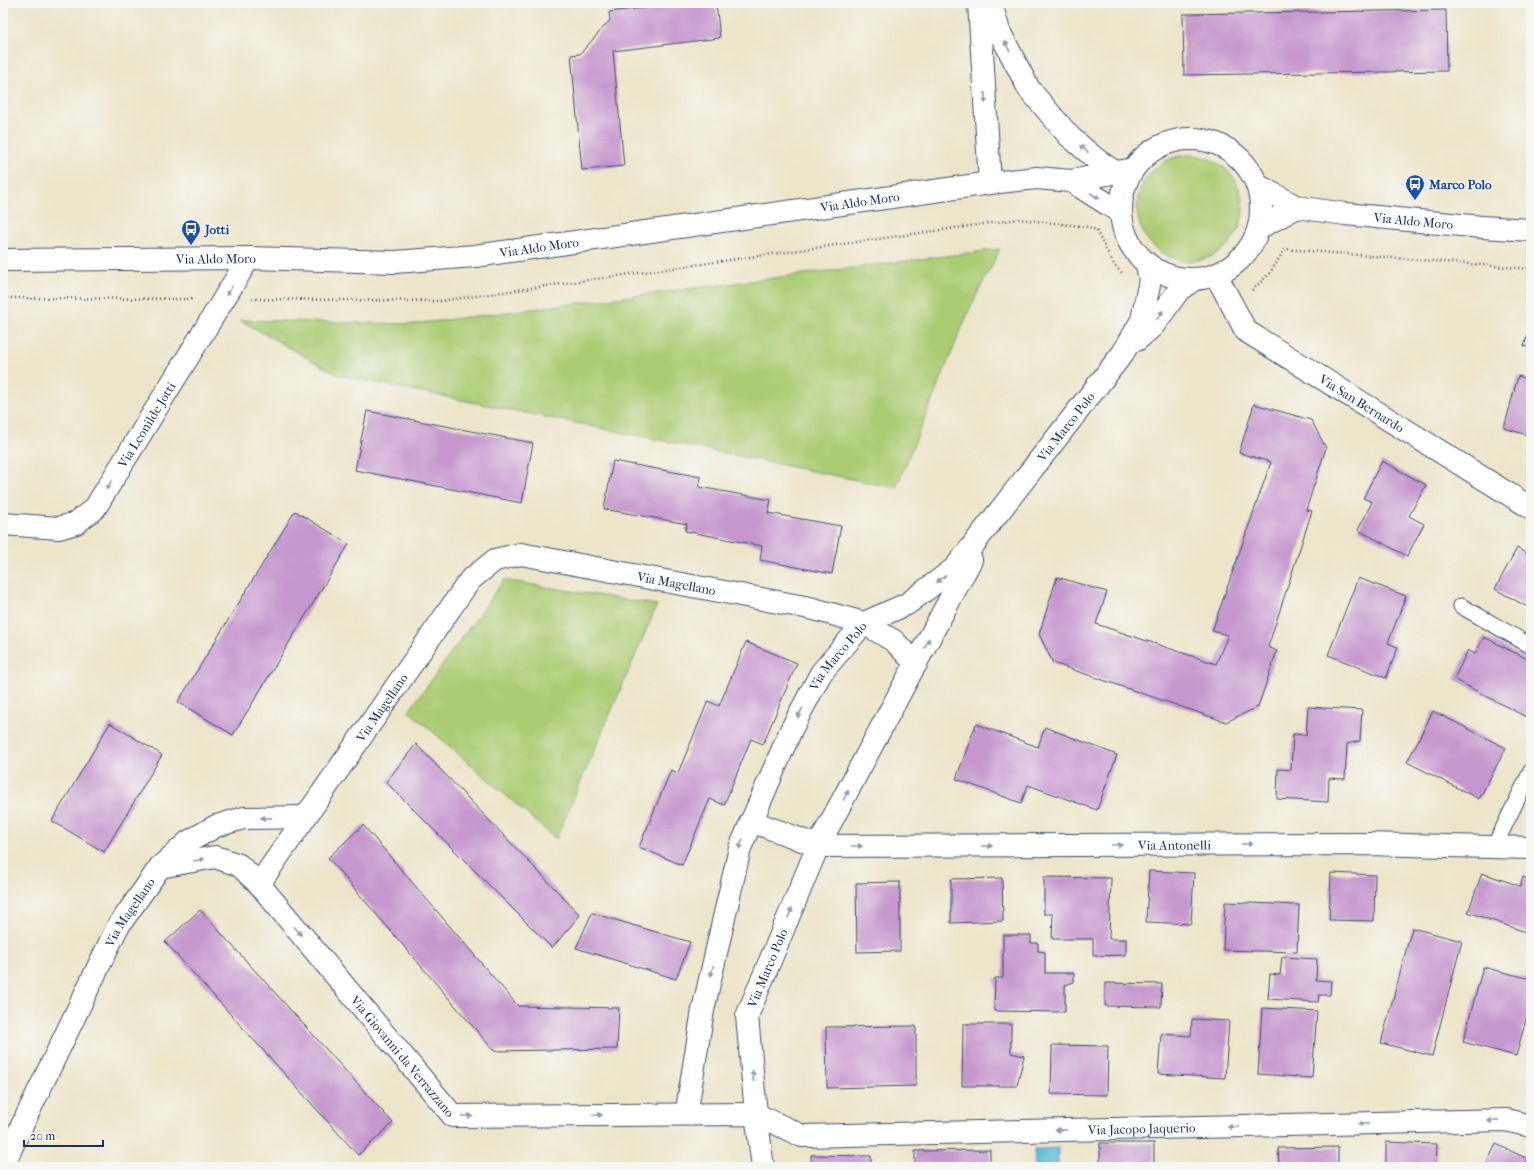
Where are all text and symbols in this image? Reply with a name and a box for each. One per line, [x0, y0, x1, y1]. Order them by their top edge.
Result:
one-way arrow [1003, 40, 1010, 52]
one-way arrow [981, 92, 988, 104]
one-way arrow [1079, 144, 1090, 153]
bus stop icon: Marco Polo [1404, 173, 1426, 201]
place label: Marco Polo [1428, 177, 1492, 192]
street label: Via Aldo Moro [818, 189, 901, 215]
one-way arrow [1090, 193, 1101, 200]
street label: Via Aldo Moro [1372, 210, 1454, 232]
bus stop icon: Jotti [180, 218, 202, 246]
place label: Jotti [203, 222, 229, 238]
street label: Via Aldo Moro [498, 234, 580, 261]
street label: Via Aldo Moro [175, 251, 257, 267]
one-way arrow [225, 285, 232, 297]
one-way arrow [1156, 310, 1164, 320]
street label: Via San Bernardo [1316, 371, 1407, 436]
street label: Via Leonilde Jotti [114, 379, 179, 471]
street label: Via Marco Polo [1034, 389, 1098, 465]
one-way arrow [105, 479, 112, 491]
street label: Via Magellano [635, 569, 717, 598]
one-way arrow [935, 575, 946, 583]
street label: Via Marco Polo [806, 618, 870, 694]
one-way arrow [923, 637, 930, 649]
street label: Via Magellano [353, 670, 411, 745]
one-way arrow [797, 707, 803, 719]
one-way arrow [842, 789, 849, 801]
one-way arrow [260, 814, 272, 821]
street label: Via Antonelli [1137, 838, 1211, 853]
one-way arrow [738, 839, 744, 851]
one-way arrow [1241, 841, 1254, 847]
one-way arrow [1111, 842, 1124, 848]
one-way arrow [851, 843, 864, 849]
one-way arrow [981, 843, 994, 849]
one-way arrow [192, 857, 205, 863]
street label: Via Magellano [102, 875, 158, 950]
one-way arrow [788, 906, 794, 918]
one-way arrow [294, 925, 302, 936]
street label: Via Marco Polo [744, 926, 791, 1011]
one-way arrow [709, 965, 715, 977]
street label: Via Giovanni da Verrazzano [347, 992, 458, 1120]
one-way arrow [749, 1070, 756, 1082]
one-way arrow [591, 1112, 604, 1118]
one-way arrow [461, 1113, 474, 1119]
one-way arrow [1486, 1118, 1499, 1124]
street label: Via Jacopo Jaquerio [1087, 1120, 1196, 1138]
one-way arrow [1356, 1121, 1369, 1127]
scale bar [24, 1122, 103, 1148]
one-way arrow [1227, 1123, 1239, 1130]
one-way arrow [1055, 1127, 1067, 1134]
text: 20 m [30, 1129, 55, 1143]

